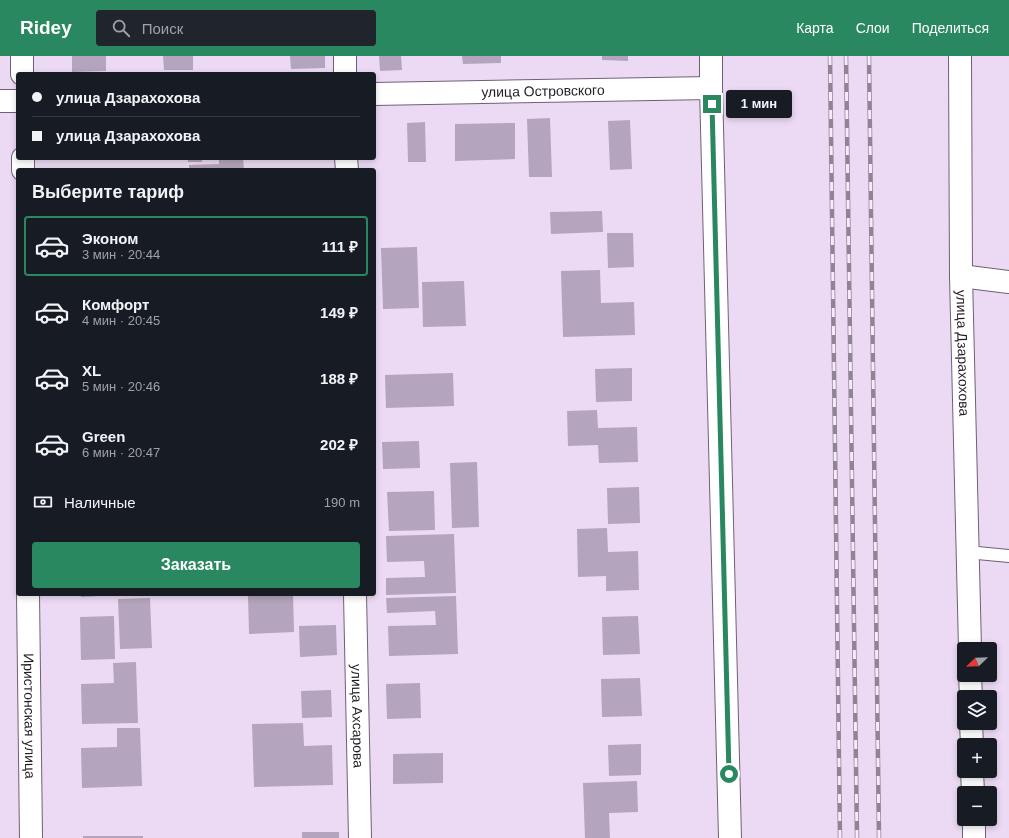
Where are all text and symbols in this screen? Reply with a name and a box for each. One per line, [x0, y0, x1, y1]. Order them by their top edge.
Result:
search box [96, 10, 376, 46]
text: Ridey [20, 17, 72, 38]
icon: search [110, 17, 132, 39]
text: Поиск [142, 20, 183, 37]
text: Карта [796, 20, 834, 36]
text: Слои [856, 20, 890, 36]
text: Поделиться [912, 20, 989, 36]
street label: улица Островского [481, 82, 605, 100]
text: улица Дзарахохова [56, 89, 200, 106]
callout: 1 мин [726, 90, 792, 118]
route end [703, 95, 721, 113]
text: 1 мин [741, 96, 777, 111]
text: улица Дзарахохова [56, 127, 200, 144]
text: Выберите тариф [32, 182, 184, 202]
icon: car [34, 228, 70, 264]
text: Эконом [82, 230, 138, 247]
text: 111 ₽ [322, 238, 358, 255]
text: 3 мин · 20:44 [82, 247, 160, 262]
street label: улица Дзарахохова [953, 290, 972, 417]
icon: car [34, 294, 70, 330]
text: Комфорт [82, 296, 149, 313]
text: 149 ₽ [320, 304, 358, 321]
text: 4 мин · 20:45 [82, 313, 160, 328]
icon: car [34, 360, 70, 396]
text: XL [82, 362, 101, 379]
text: 188 ₽ [320, 370, 358, 387]
text: 5 мин · 20:46 [82, 379, 160, 394]
icon: car [34, 426, 70, 462]
text: Green [82, 428, 125, 445]
text: 202 ₽ [320, 436, 358, 453]
text: 6 мин · 20:47 [82, 445, 160, 460]
icon: cash [32, 491, 54, 513]
text: Наличные [64, 494, 136, 511]
text: 190 m [324, 495, 360, 510]
button: Заказать [32, 542, 360, 588]
north arrow [957, 642, 997, 682]
map controls [957, 642, 997, 826]
street label: Иристонская улица [21, 653, 38, 779]
street label: улица Ахсарова [348, 664, 367, 768]
button: layers [957, 690, 997, 730]
button: + [957, 738, 997, 778]
route start [720, 765, 738, 783]
button: − [957, 786, 997, 826]

